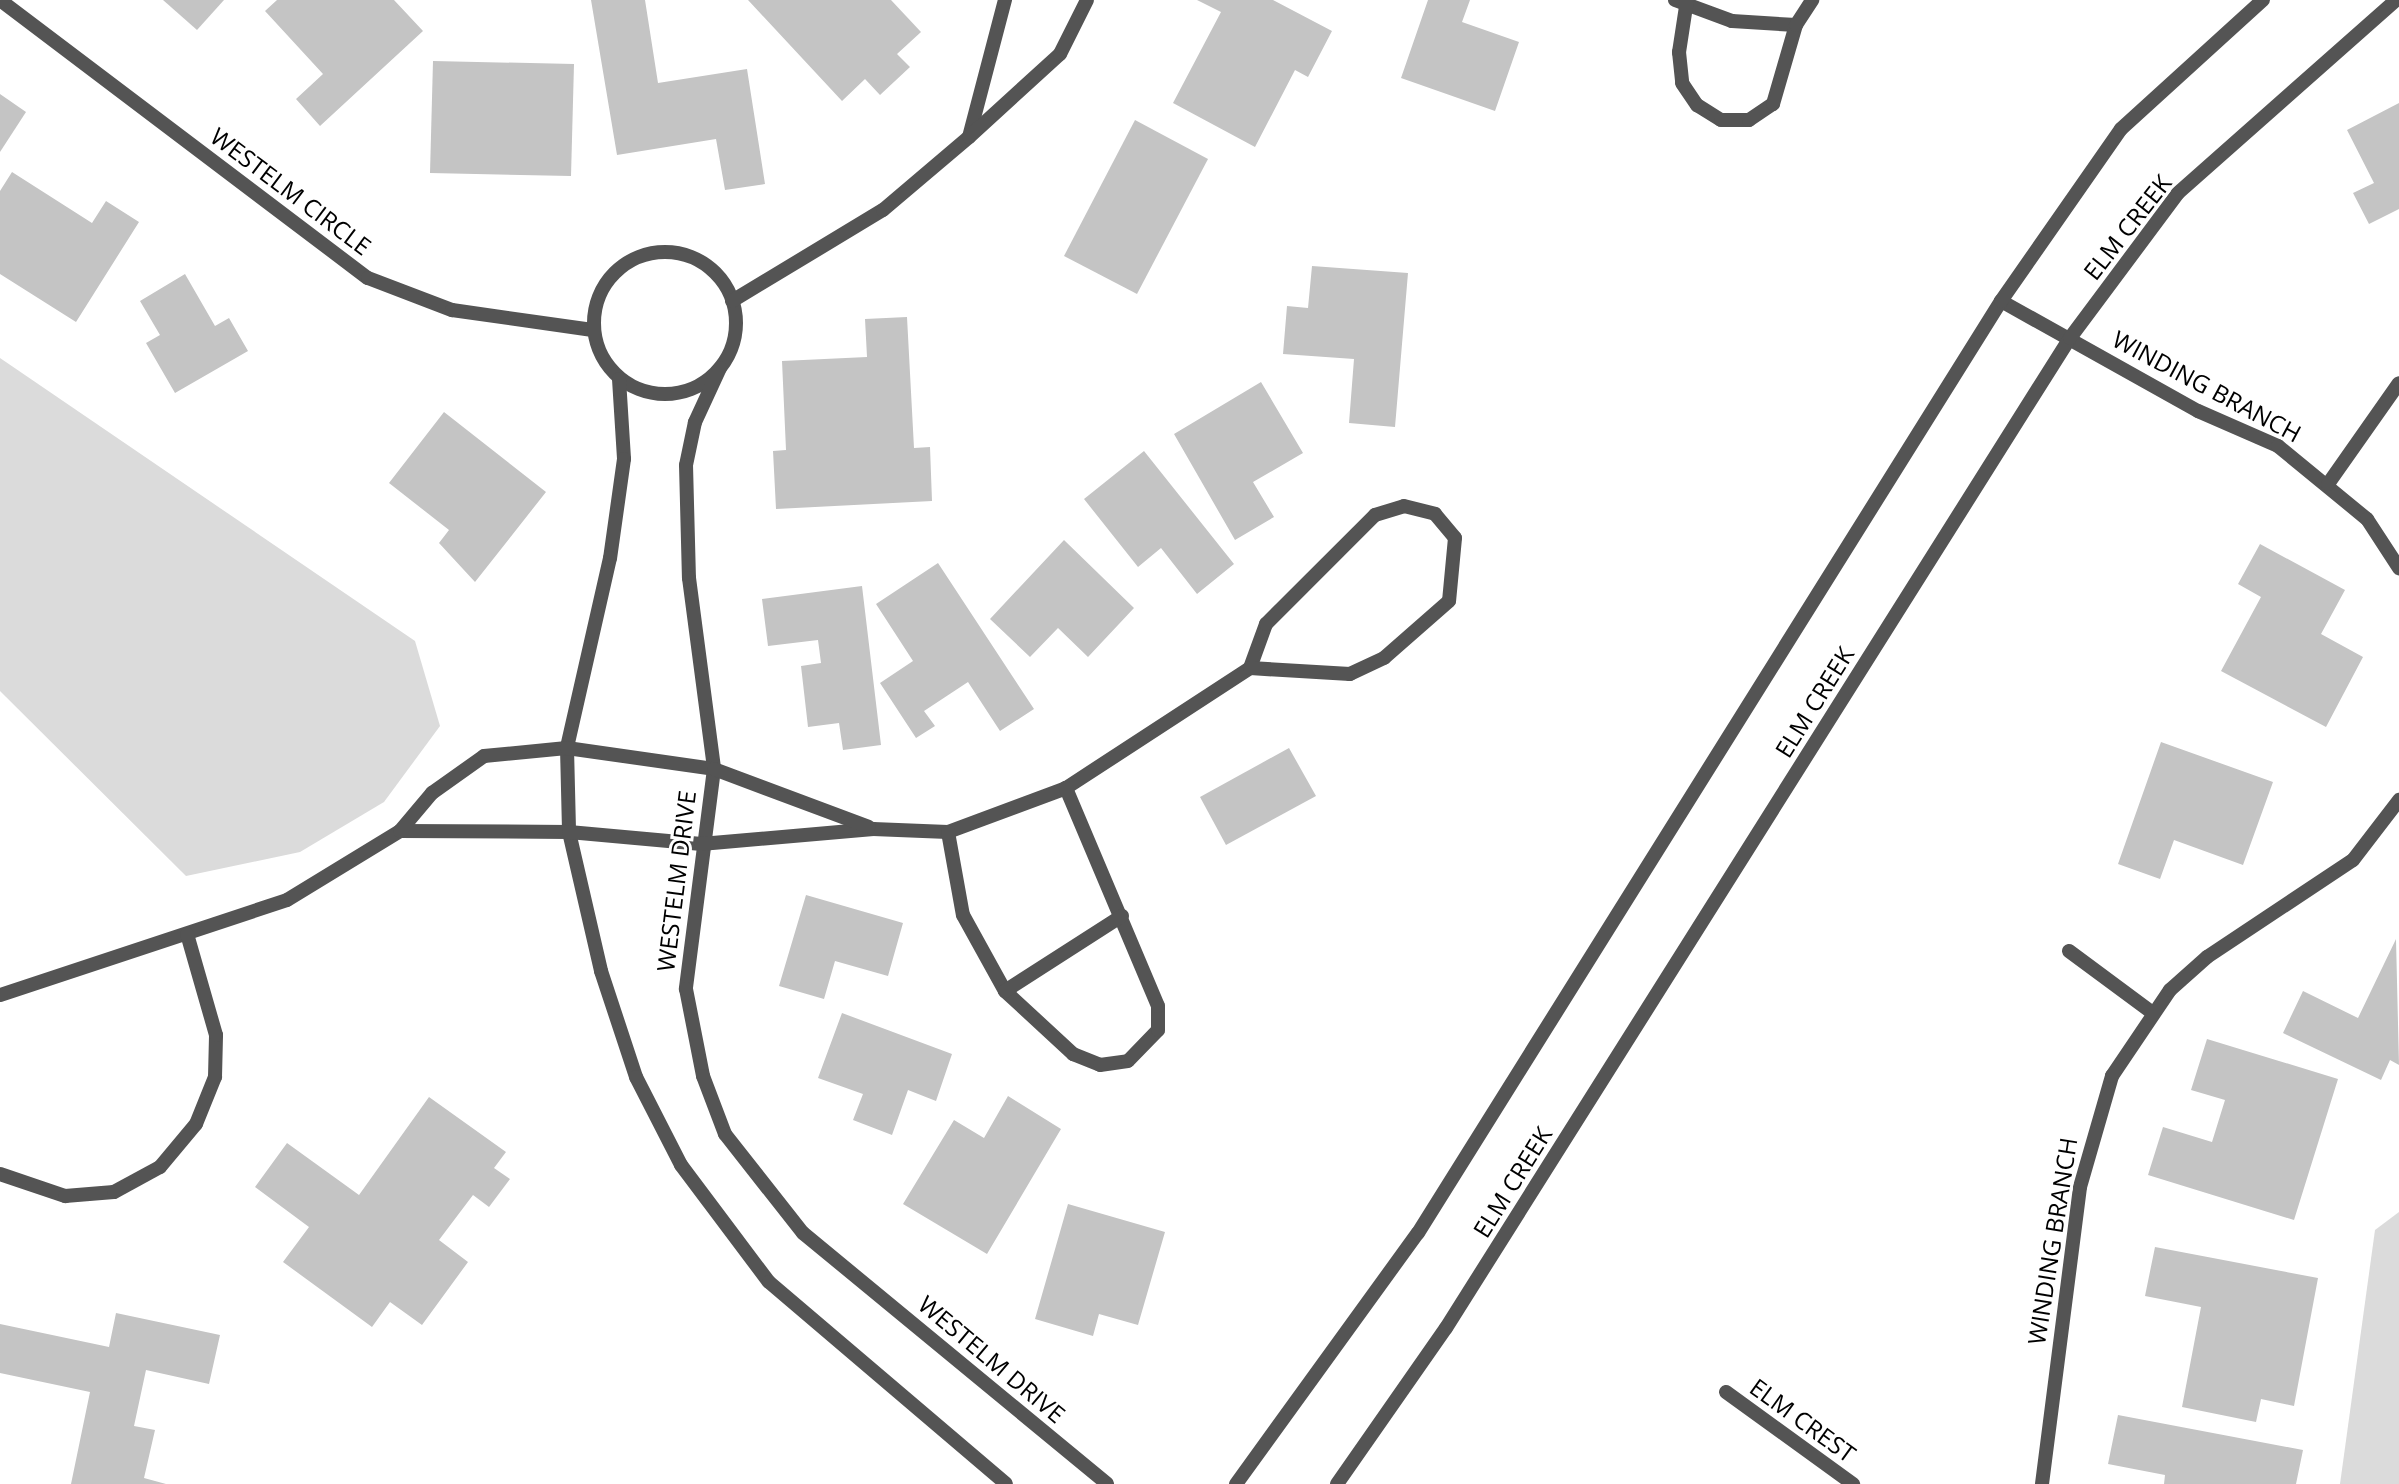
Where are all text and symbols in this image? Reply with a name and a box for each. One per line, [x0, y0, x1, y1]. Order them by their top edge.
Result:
street label: WESTELM CIRCLE [205, 121, 377, 261]
street label: ELM CREEK [2077, 169, 2177, 285]
street label: WINDING BRANCH [2108, 324, 2306, 448]
street label: ELM CREEK [1769, 641, 1859, 763]
street label: WESTELM DRIVE [651, 789, 701, 973]
street label: ELM CREEK [1467, 1121, 1557, 1243]
street label: WINDING BRANCH [2021, 1135, 2083, 1347]
street label: WESTELM DRIVE [913, 1289, 1071, 1429]
street label: ELM CREST [1745, 1372, 1861, 1468]

